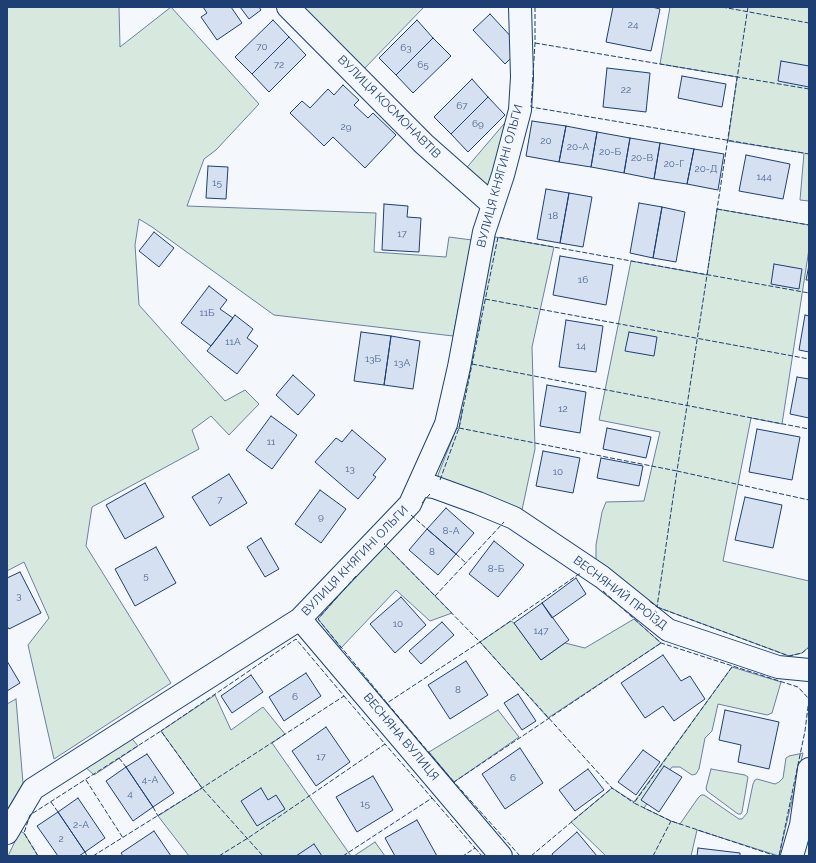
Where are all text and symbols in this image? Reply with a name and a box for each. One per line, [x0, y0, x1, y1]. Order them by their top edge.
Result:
house number: 24 [628, 19, 638, 31]
house number: 70 [256, 41, 268, 53]
house number: 63 [400, 42, 412, 54]
street label: ВУЛИЦЯ КОСМОНАВТІВ [334, 52, 444, 162]
house number: 72 [274, 59, 284, 71]
house number: 65 [417, 59, 429, 71]
house number: 22 [621, 84, 631, 96]
house number: 67 [456, 100, 468, 112]
street label: ВУЛИЦЯ КНЯГИНІ ОЛЬГИ [474, 103, 526, 249]
house number: 69 [472, 118, 484, 130]
house number: 29 [340, 121, 352, 133]
house number: 20 [540, 135, 552, 147]
house number: 20-А [567, 141, 589, 153]
house number: 20-Б [599, 146, 621, 158]
house number: 20-В [631, 152, 653, 164]
house number: 20-Г [664, 158, 684, 170]
house number: 20-Д [694, 163, 718, 175]
house number: 144 [756, 171, 772, 183]
house number: 15 [212, 177, 222, 189]
house number: 18 [548, 210, 558, 222]
house number: 17 [397, 228, 407, 240]
house number: 16 [578, 274, 588, 286]
house number: 11Б [199, 307, 215, 319]
house number: 11А [225, 336, 241, 348]
house number: 14 [576, 340, 586, 352]
house number: 13Б [365, 353, 381, 365]
house number: 13А [394, 357, 410, 369]
house number: 12 [558, 403, 568, 415]
house number: 11 [267, 436, 275, 448]
house number: 13 [345, 463, 355, 475]
house number: 10 [553, 466, 563, 478]
house number: 7 [217, 494, 223, 506]
street label: ВУЛИЦЯ КНЯГИНІ ОЛЬГИ [299, 503, 411, 619]
house number: 9 [318, 511, 324, 523]
house number: 8-А [443, 525, 459, 537]
house number: 8 [429, 546, 435, 558]
street label: ВЕСНЯНИЙ ПРОЇЗД [570, 553, 670, 633]
house number: 8-Б [488, 563, 504, 575]
house number: 5 [143, 570, 149, 582]
house number: 3 [16, 590, 22, 602]
house number: 10 [393, 618, 403, 630]
house number: 147 [533, 625, 549, 637]
house number: 8 [455, 684, 461, 696]
street label: ВЕСНЯНА ВУЛИЦЯ [360, 690, 442, 784]
house number: 6 [292, 691, 298, 703]
house number: 17 [316, 751, 326, 763]
house number: 6 [510, 772, 516, 784]
house number: 4-А [142, 774, 158, 786]
house number: 4 [127, 788, 133, 800]
house number: 15 [360, 798, 370, 810]
house number: 2-А [73, 819, 89, 831]
house number: 2 [58, 833, 64, 845]

